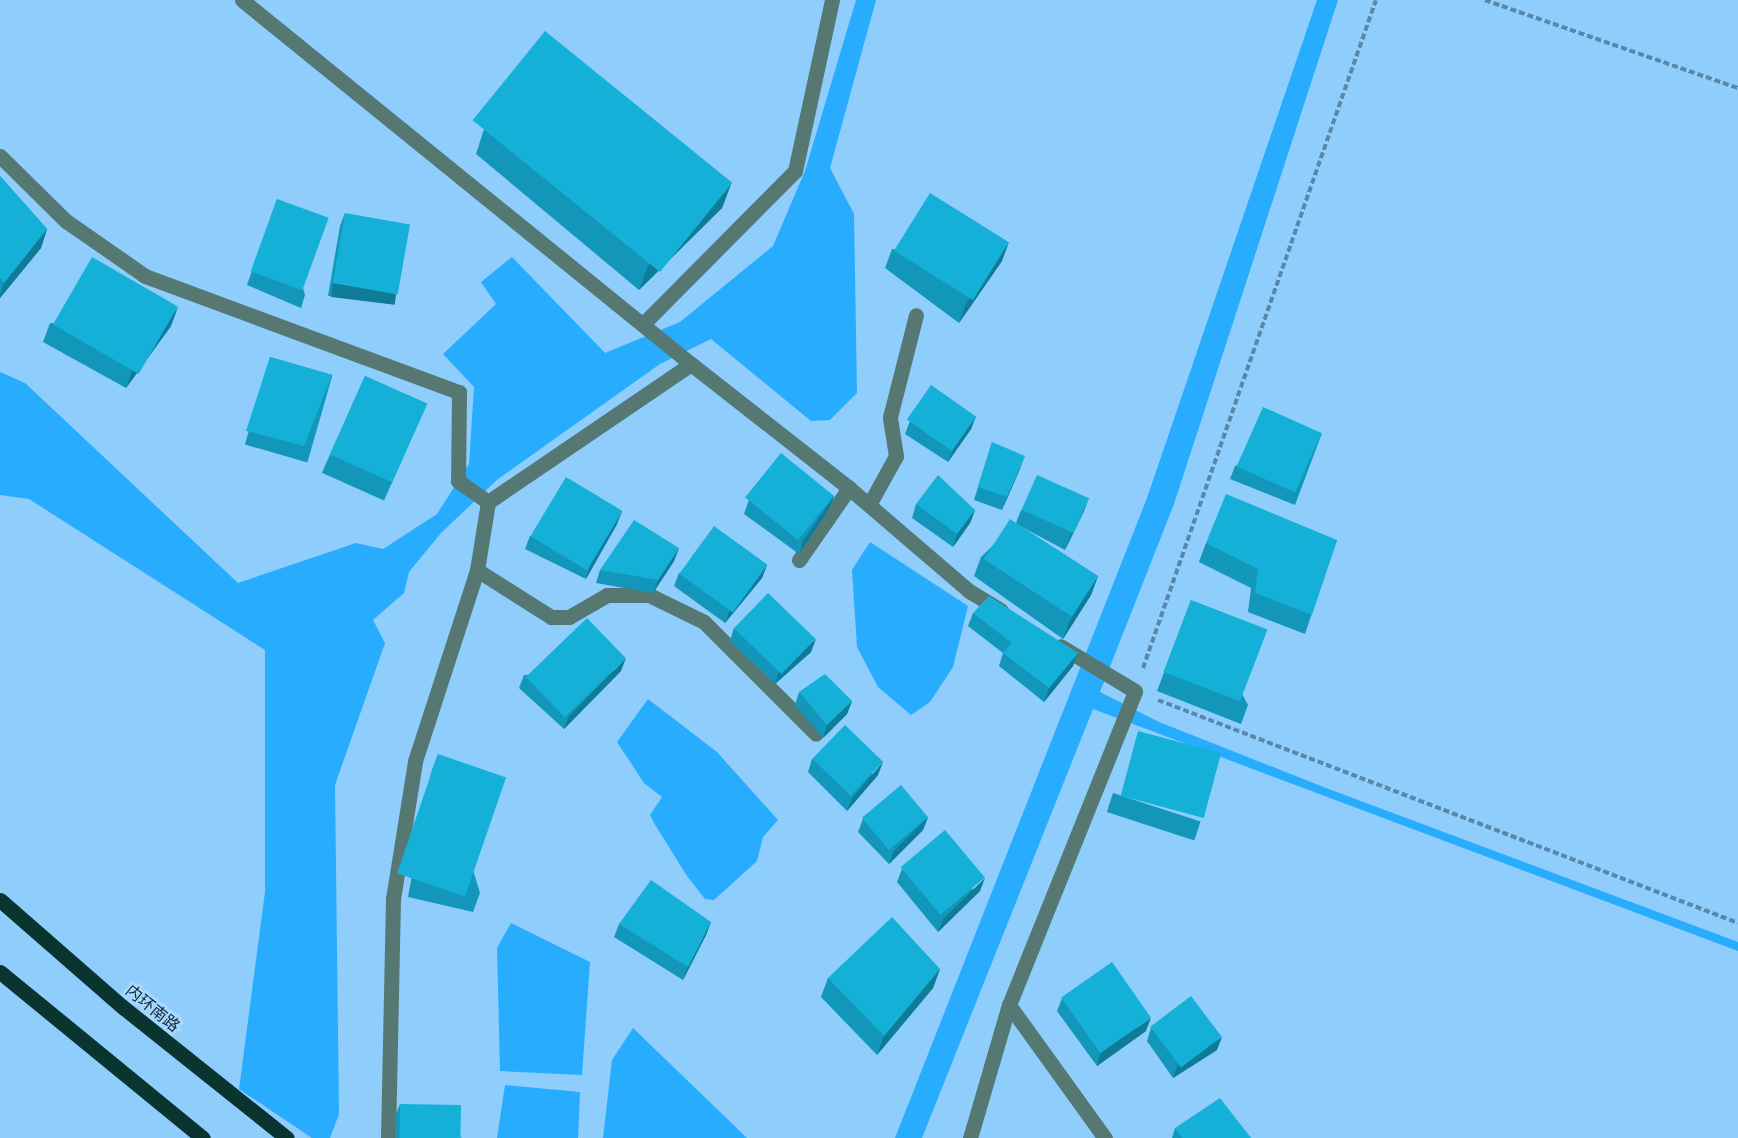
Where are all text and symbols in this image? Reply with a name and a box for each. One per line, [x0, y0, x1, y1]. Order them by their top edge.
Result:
street label: 内环南路 [122, 980, 184, 1036]

